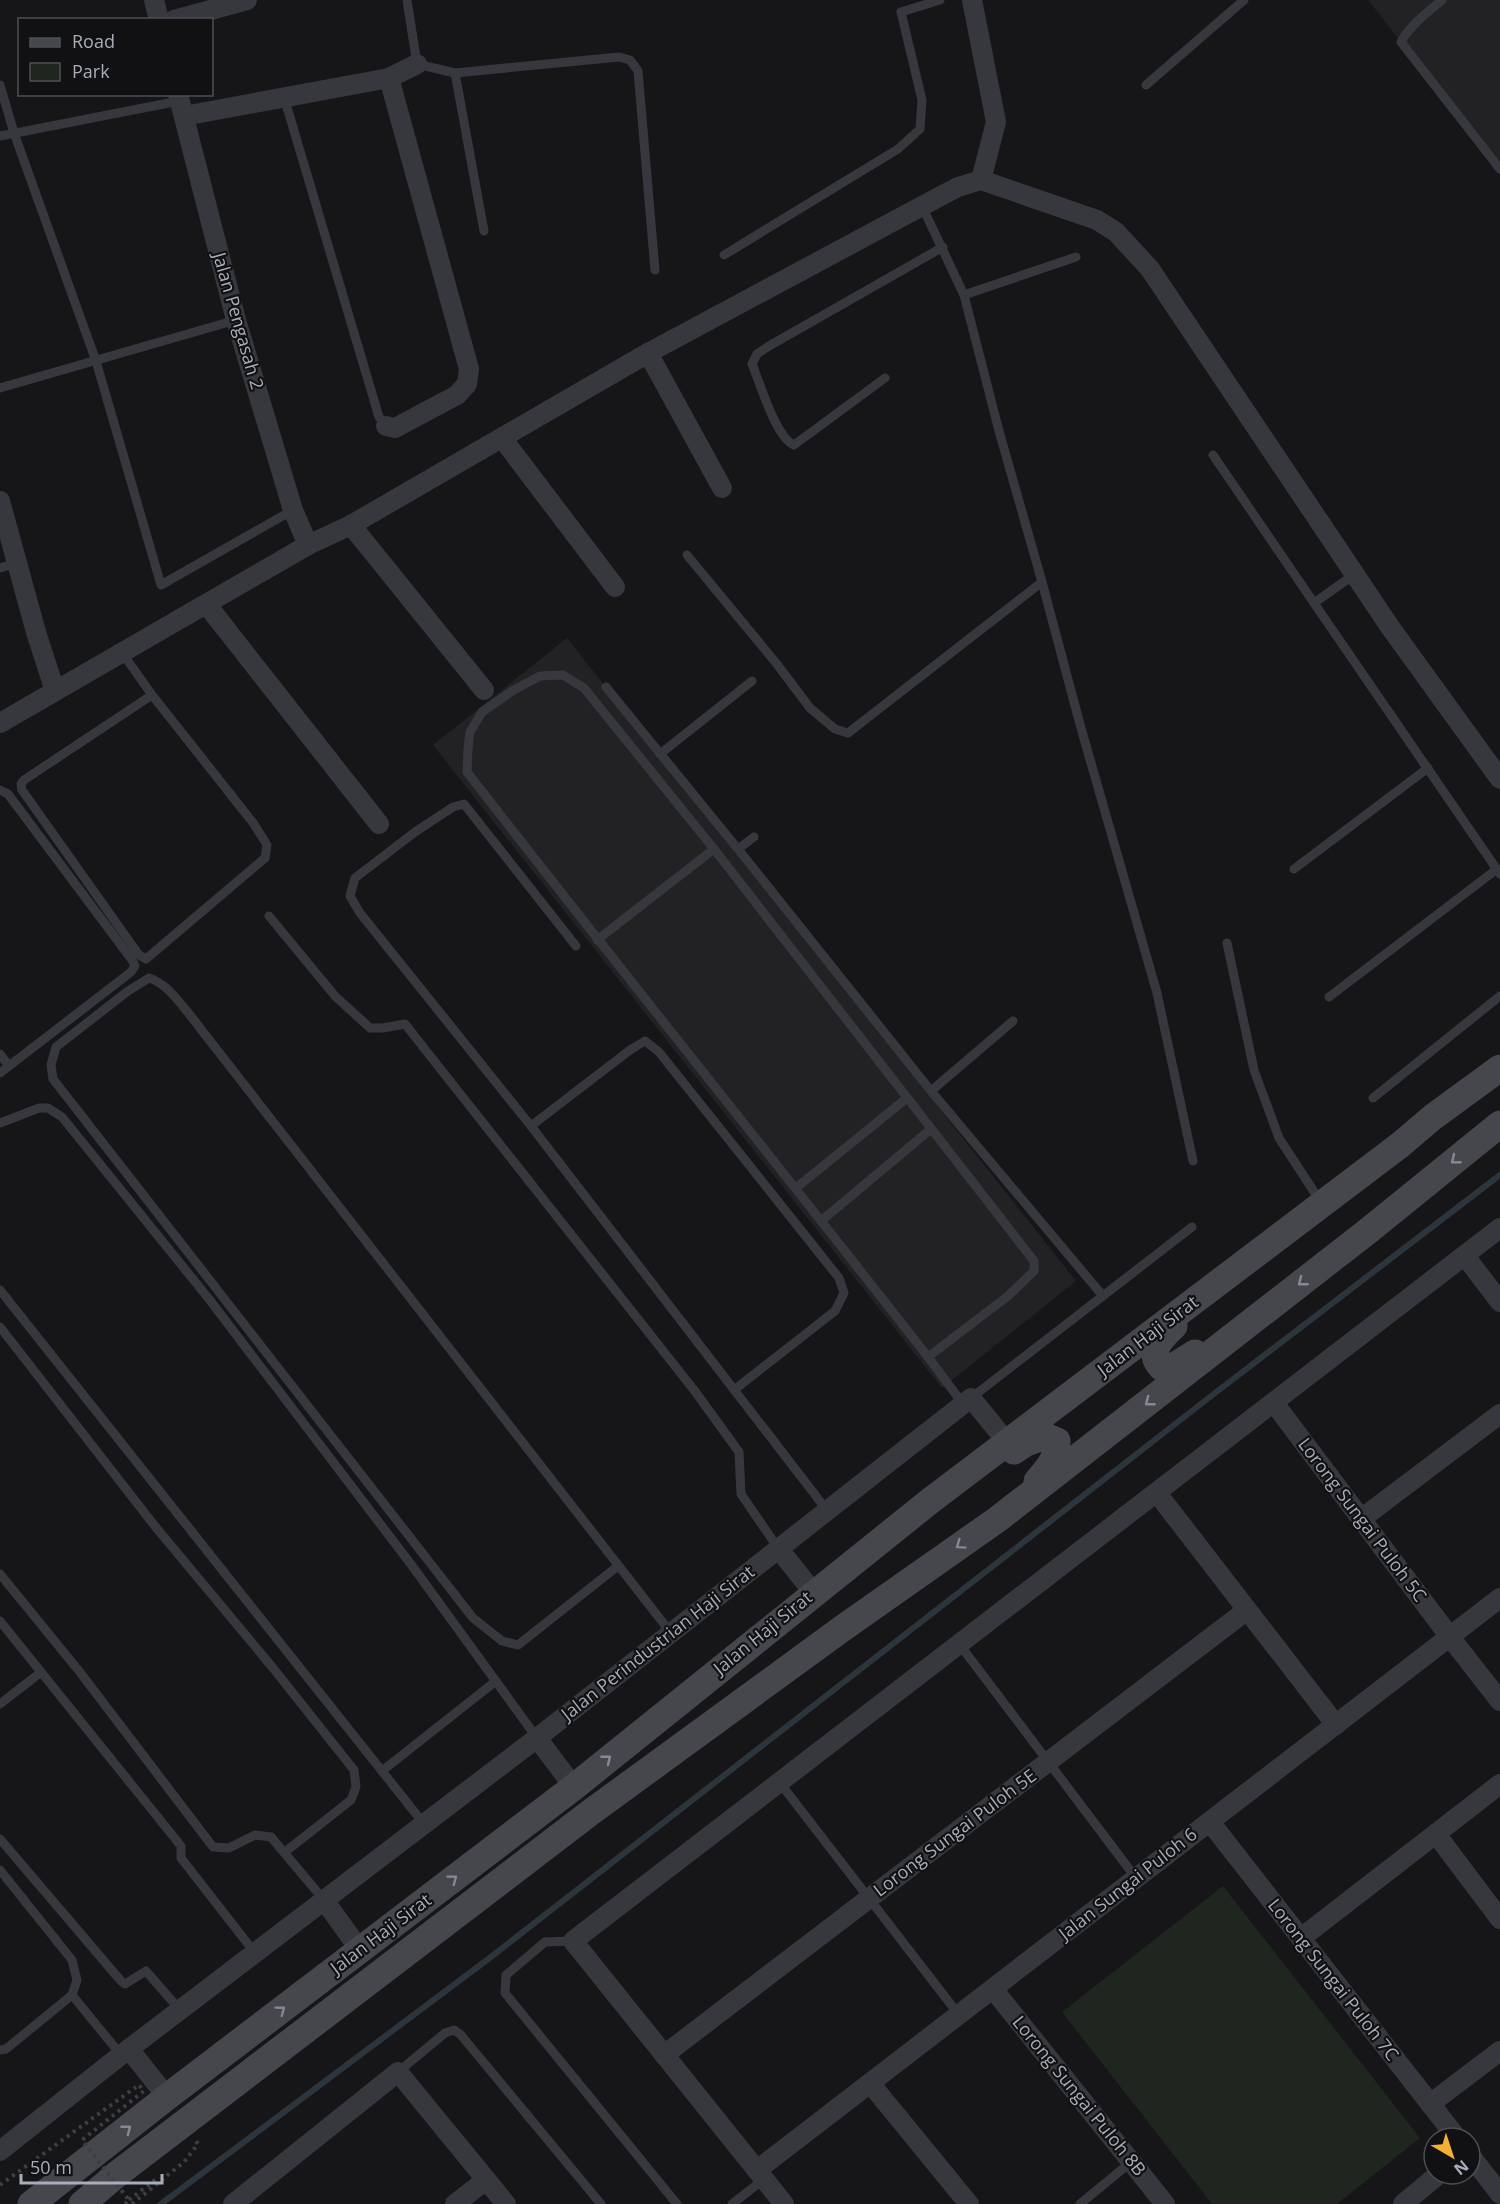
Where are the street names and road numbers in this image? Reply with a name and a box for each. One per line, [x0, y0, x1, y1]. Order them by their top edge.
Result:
street label: Jalan Pengasah 2 [207, 248, 270, 392]
street label: Jalan Haji Sirat [1091, 1289, 1203, 1382]
street label: Lorong Sungai Puloh 5C [1293, 1433, 1432, 1606]
street label: Jalan Perindustrian Haji Sirat [554, 1559, 759, 1726]
street label: Jalan Haji Sirat [707, 1585, 817, 1681]
street label: Lorong Sungai Puloh 5E [868, 1763, 1041, 1901]
street label: Jalan Sungai Puloh 6 [1052, 1822, 1201, 1946]
street label: Jalan Haji Sirat [324, 1887, 436, 1980]
street label: Lorong Sungai Puloh 7C [1263, 1893, 1405, 2065]
street label: Lorong Sungai Puloh 8B [1008, 2010, 1152, 2181]

